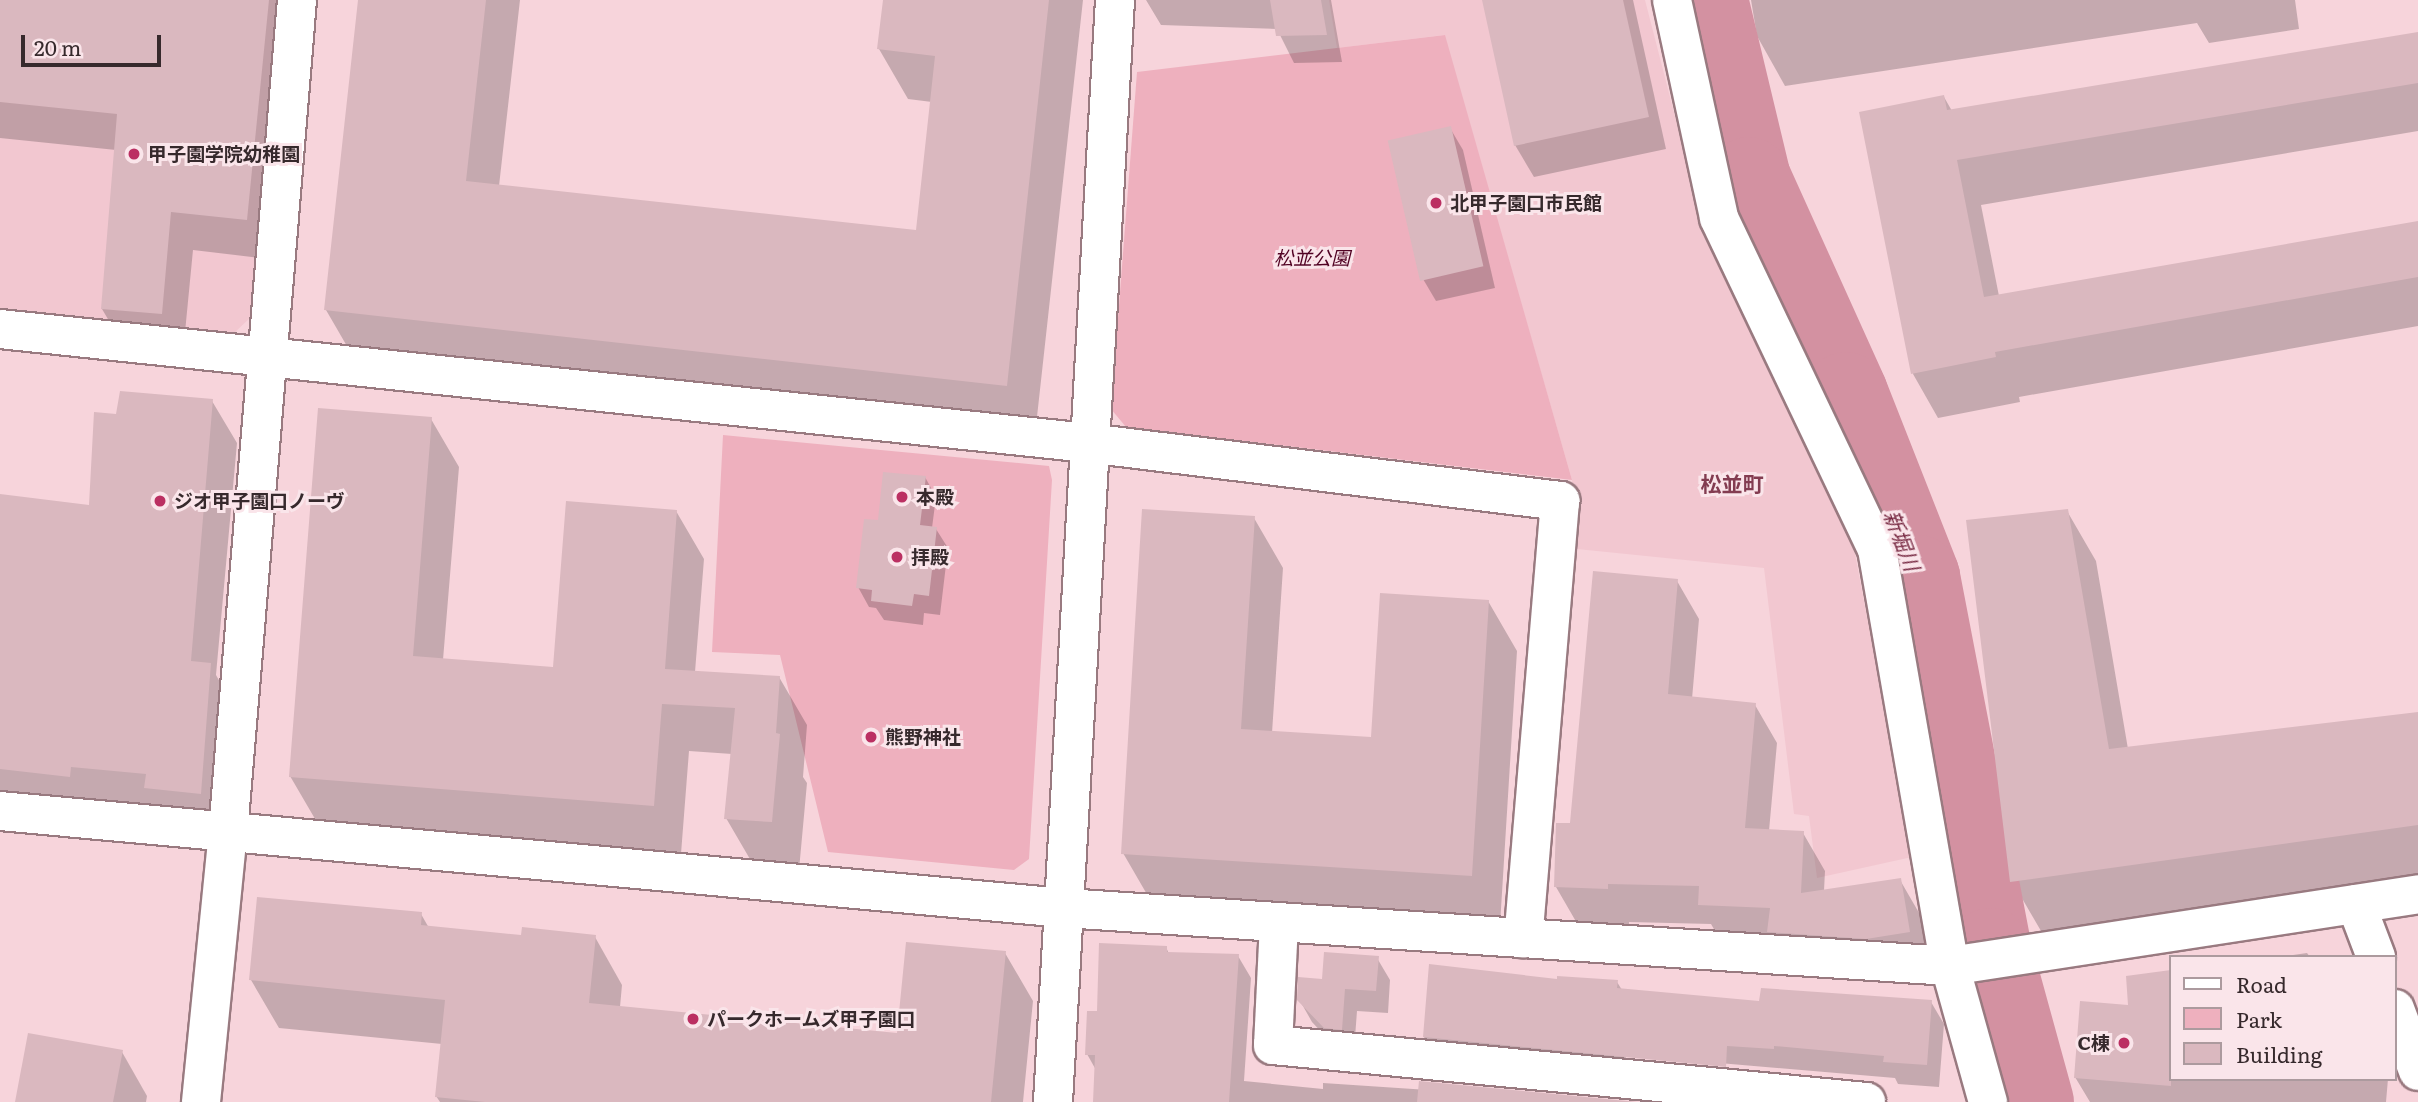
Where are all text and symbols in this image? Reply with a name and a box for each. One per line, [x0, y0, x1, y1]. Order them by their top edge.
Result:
scale bar [24, 21, 164, 65]
text: 20 m [34, 31, 81, 62]
place label: 甲子園学院幼稚園 [148, 143, 300, 165]
marker: 甲子園学院幼稚園 [126, 146, 142, 162]
place label: 北甲子園口市民館 [1450, 192, 1602, 214]
marker: 北甲子園口市民館 [1428, 195, 1444, 211]
park label: 松並公園 [1274, 247, 1350, 269]
district label: 松並町 [1701, 470, 1763, 496]
place label: 本殿 [916, 486, 954, 508]
marker: 本殿 [894, 489, 910, 505]
place label: ジオ甲子園口ノーヴ [174, 490, 345, 512]
marker: ジオ甲子園口ノーヴ [152, 493, 168, 509]
water label: 新堀川 [1880, 506, 1926, 574]
place label: 拝殿 [911, 546, 949, 568]
marker: 拝殿 [889, 549, 905, 565]
place label: 熊野神社 [885, 726, 961, 748]
marker: 熊野神社 [863, 729, 879, 745]
legend [2170, 955, 2397, 1081]
text: Road [2236, 968, 2287, 999]
text: Park [2236, 1003, 2282, 1034]
place label: パークホームズ甲子園口 [707, 1008, 916, 1030]
marker: パークホームズ甲子園口 [685, 1011, 701, 1027]
place label: C棟 [2078, 1032, 2110, 1054]
marker: C棟 [2116, 1035, 2132, 1051]
text: Building [2236, 1038, 2322, 1069]

